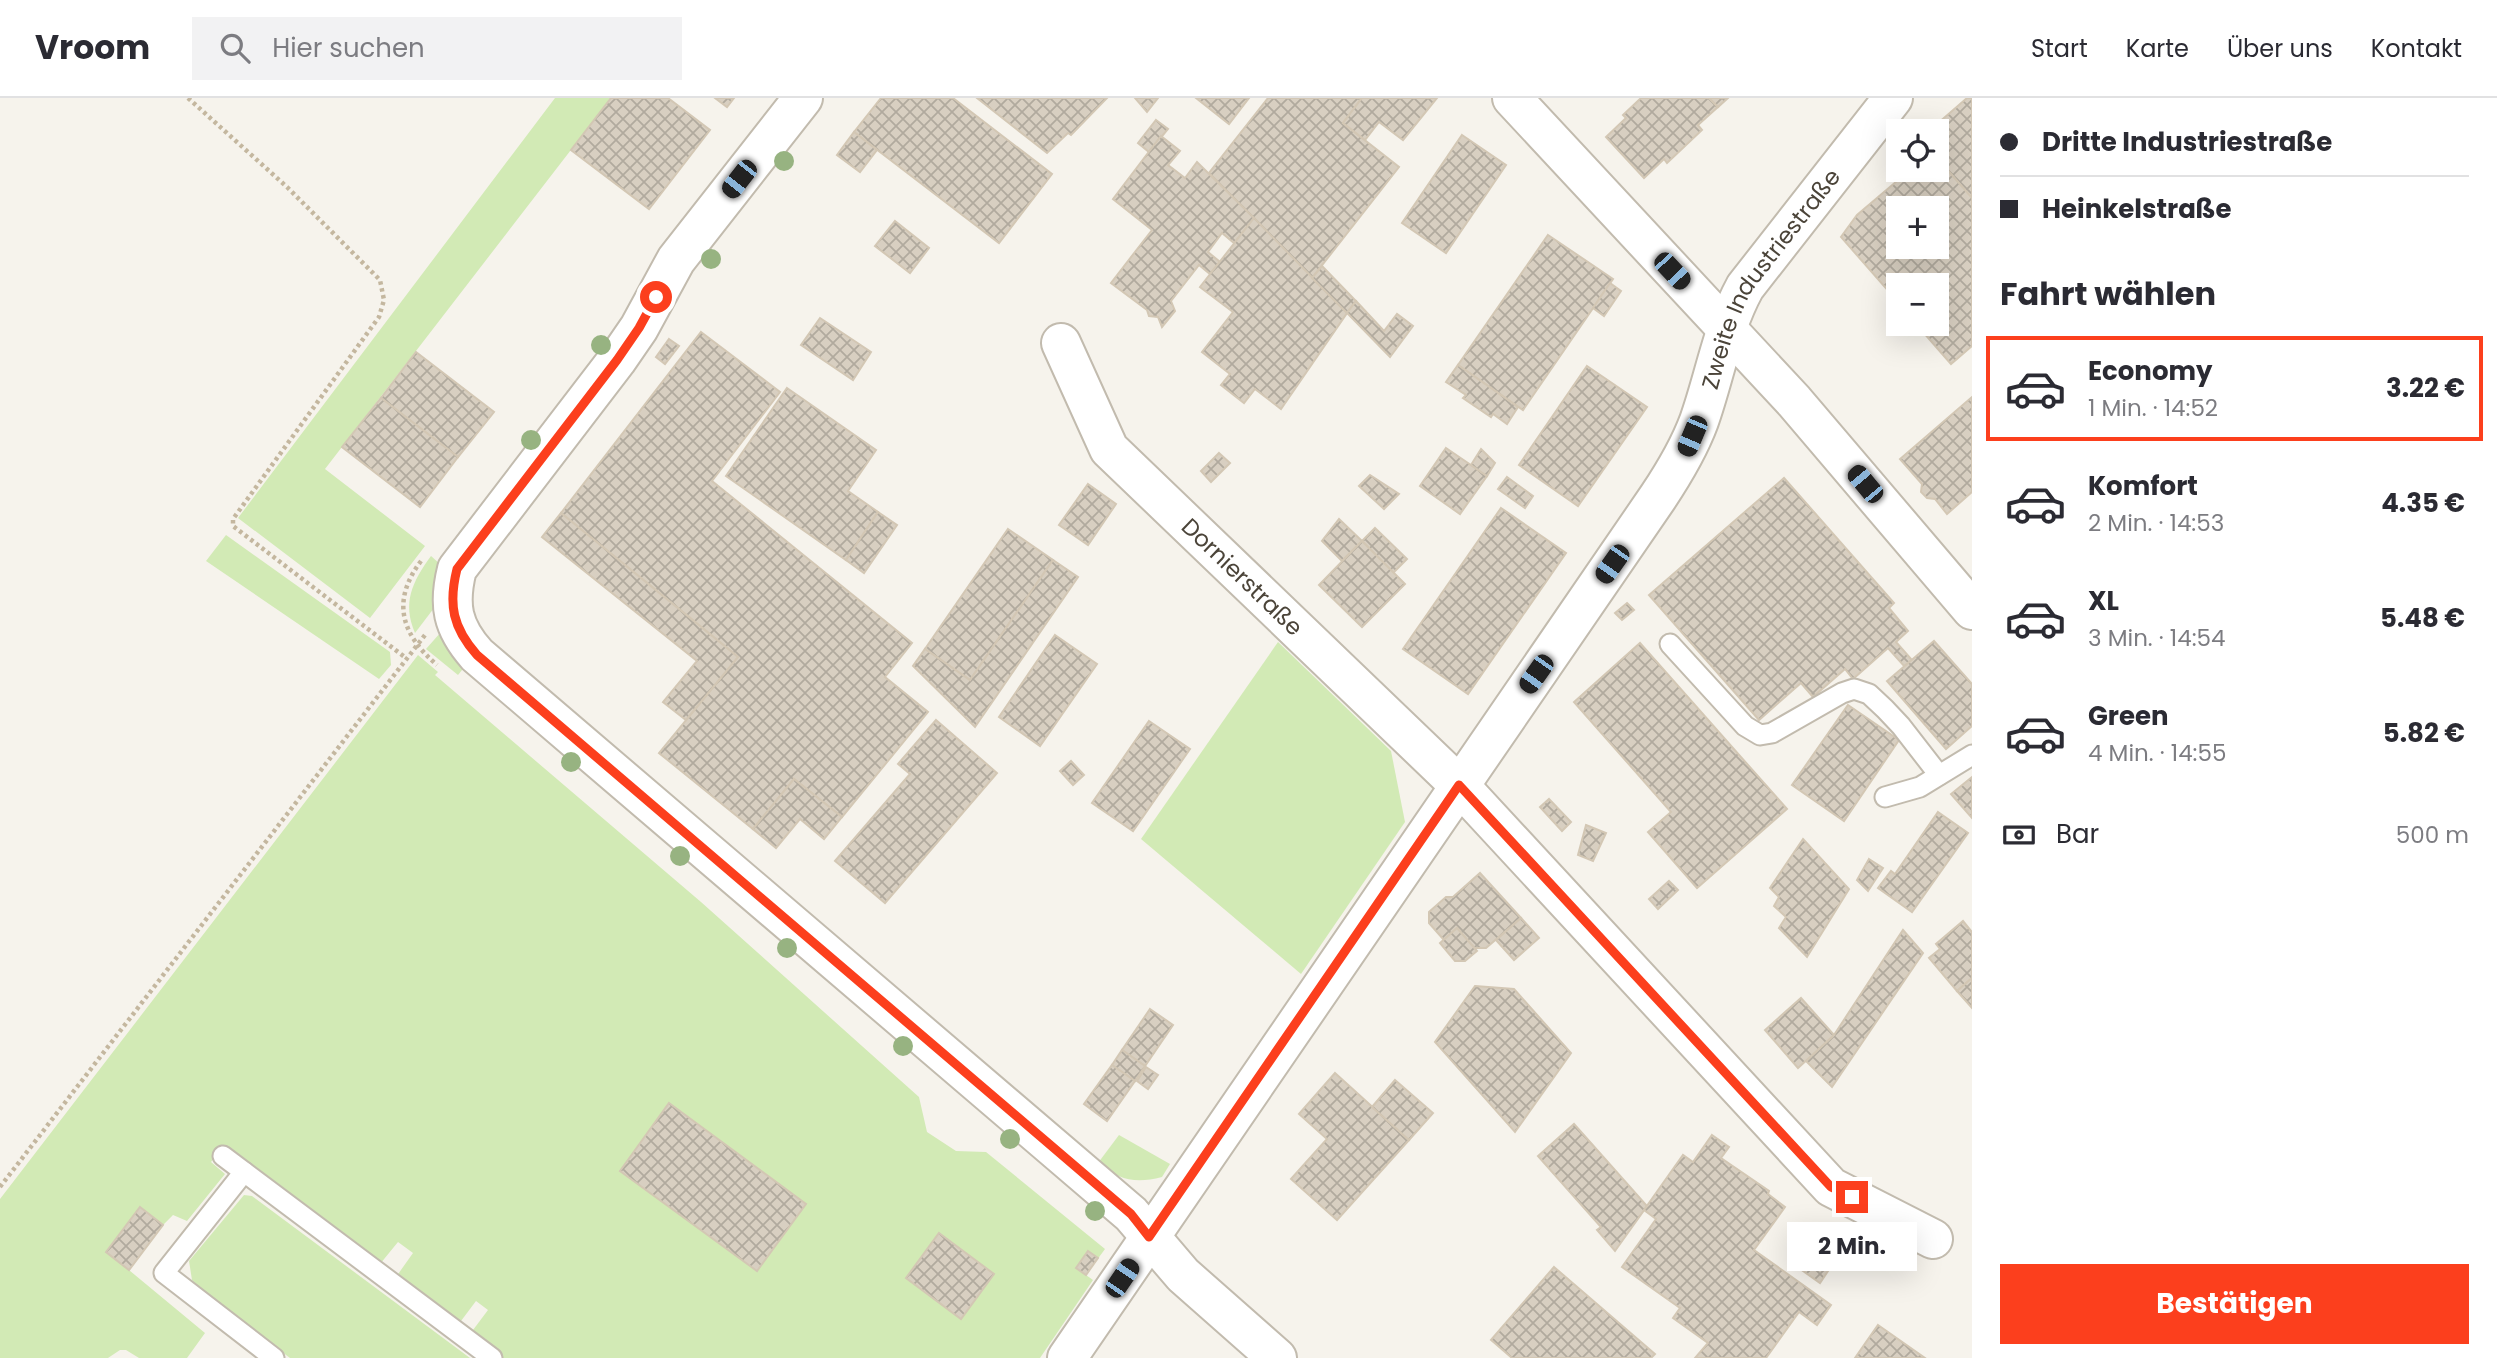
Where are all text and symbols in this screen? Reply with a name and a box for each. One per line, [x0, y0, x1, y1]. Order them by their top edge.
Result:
search box [192, 17, 682, 80]
text: Vroom [35, 24, 150, 71]
icon: search [216, 29, 254, 67]
text: Hier suchen [272, 30, 425, 66]
text: Start [2031, 32, 2088, 65]
text: Karte [2126, 32, 2189, 65]
text: Über uns [2227, 32, 2333, 65]
text: Kontakt [2371, 32, 2462, 65]
map controls [1886, 119, 1949, 336]
button: locate [1886, 119, 1949, 182]
text: Dritte Industriestraße [2042, 124, 2332, 160]
car [718, 156, 761, 202]
street label: Zweite Industriestraße [1694, 162, 1848, 393]
text: Heinkelstraße [2042, 191, 2232, 227]
button: + [1886, 196, 1949, 259]
car [1650, 248, 1695, 294]
text: Fahrt wählen [2000, 271, 2216, 316]
button: − [1886, 273, 1949, 336]
route start [640, 281, 672, 313]
text: Economy [2088, 353, 2212, 389]
icon: car [2004, 357, 2067, 420]
text: 3.22 € [2386, 370, 2465, 406]
text: 1 Min. · 14:52 [2088, 392, 2218, 424]
car [1675, 413, 1710, 459]
car [1844, 461, 1887, 507]
text: Komfort [2088, 468, 2198, 504]
icon: car [2004, 472, 2067, 535]
text: 4.35 € [2381, 485, 2465, 521]
text: 2 Min. · 14:53 [2088, 507, 2224, 539]
street label: Dornierstraße [1174, 511, 1310, 643]
car [1592, 541, 1633, 587]
text: XL [2088, 583, 2119, 619]
icon: car [2004, 587, 2067, 650]
text: 5.48 € [2380, 600, 2465, 636]
text: 3 Min. · 14:54 [2088, 622, 2226, 654]
car [1516, 651, 1557, 697]
text: Green [2088, 698, 2169, 734]
icon: car [2004, 702, 2067, 765]
text: 5.82 € [2383, 715, 2465, 751]
text: 4 Min. · 14:55 [2088, 737, 2226, 769]
icon: cash [2000, 816, 2038, 854]
text: Bar [2056, 816, 2099, 852]
text: 500 m [2396, 819, 2469, 851]
route end [1836, 1181, 1868, 1213]
callout: 2 Min. [1787, 1222, 1917, 1270]
text: 2 Min. [1818, 1230, 1886, 1262]
car [1102, 1255, 1143, 1301]
button: Bestätigen [2000, 1264, 2469, 1344]

